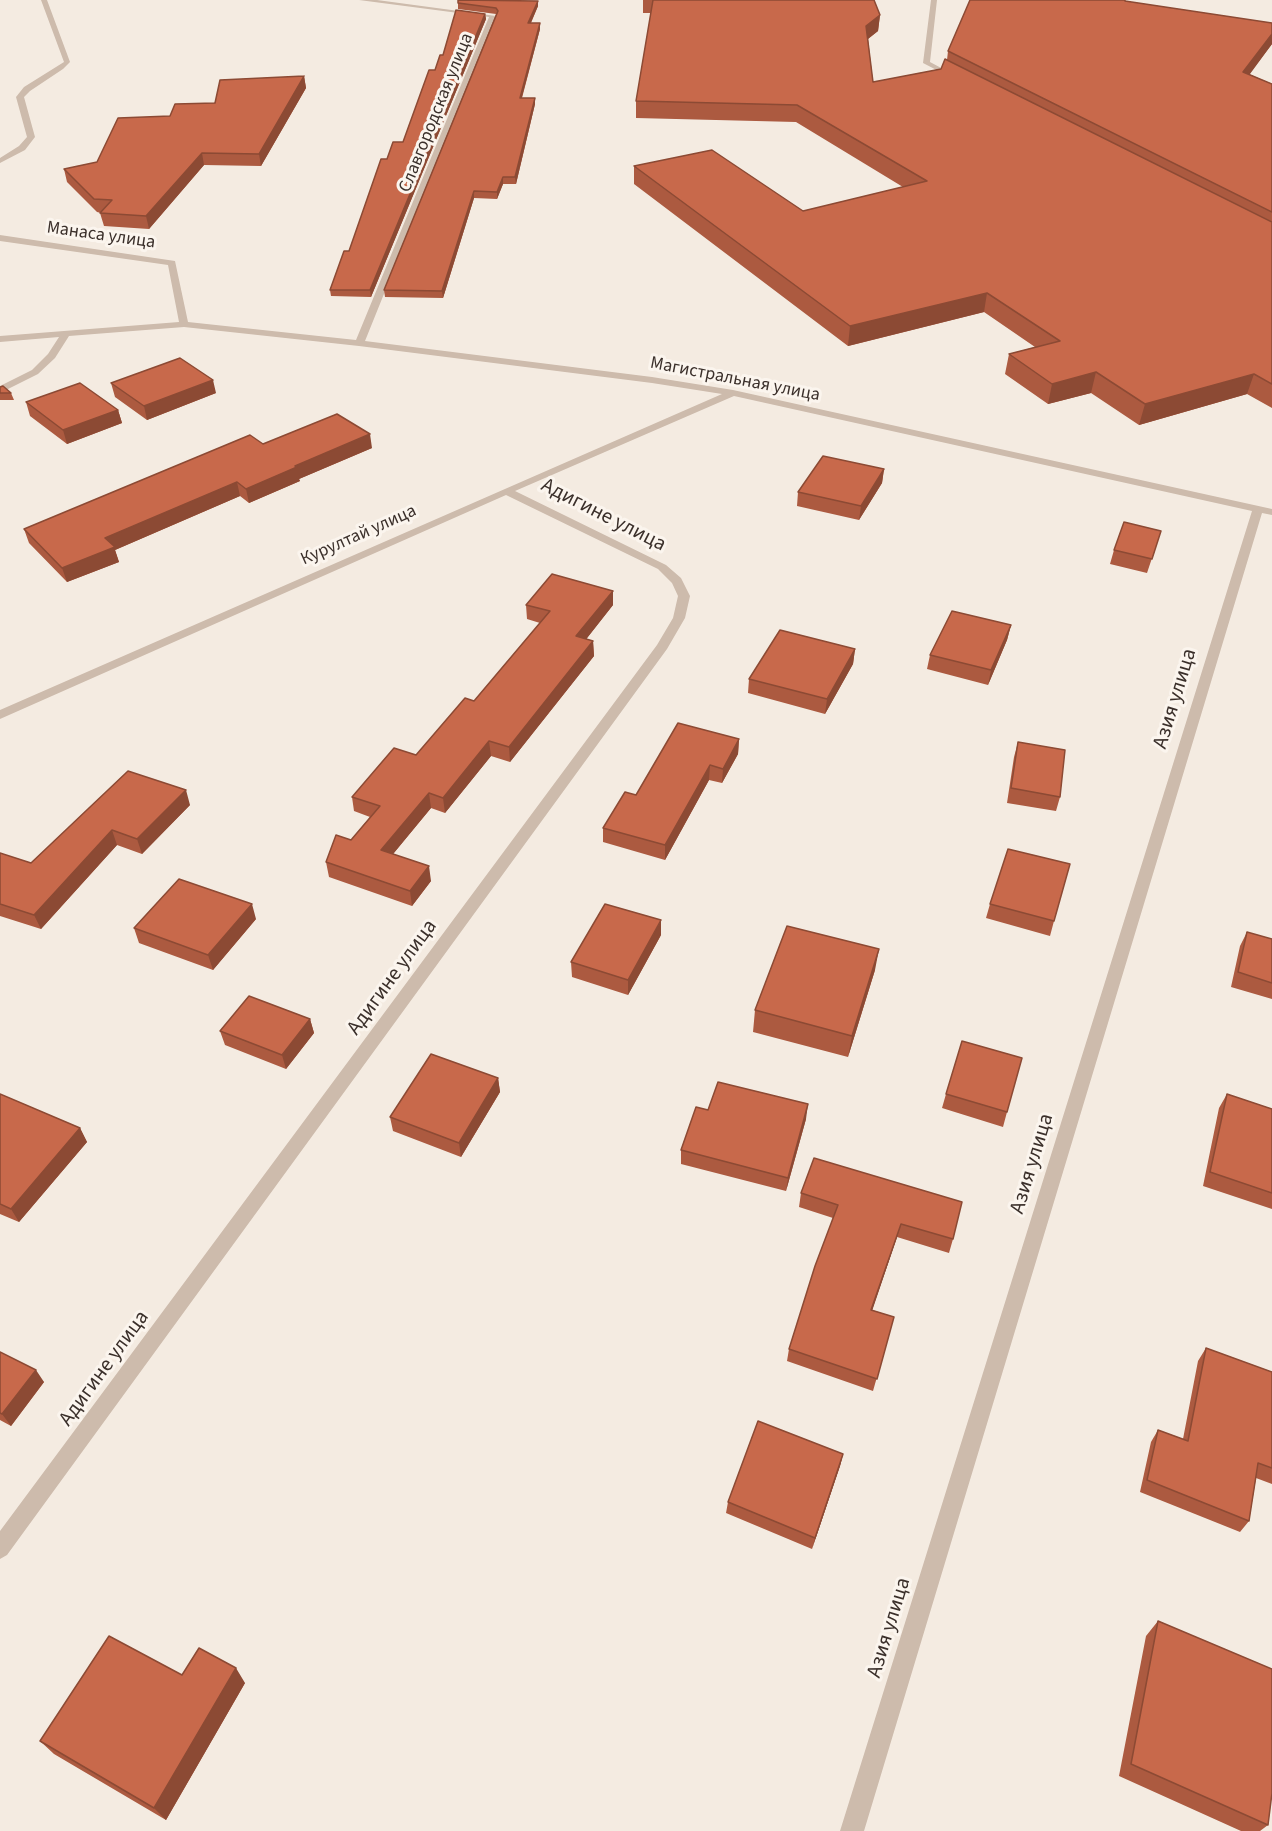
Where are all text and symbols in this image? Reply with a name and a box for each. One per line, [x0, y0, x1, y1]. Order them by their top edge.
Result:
street label: Славгородская улица [395, 30, 479, 196]
street label: Манаса улица [45, 218, 157, 254]
street label: Магистральная улица [648, 353, 822, 407]
street label: Адигине улица [536, 474, 670, 558]
street label: Курултай улица [298, 501, 420, 571]
street label: Азия улица [1149, 646, 1203, 752]
street label: Адигине улица [343, 915, 443, 1041]
street label: Азия улица [1006, 1111, 1060, 1217]
street label: Адигине улица [55, 1306, 155, 1432]
street label: Азия улица [863, 1575, 917, 1681]

